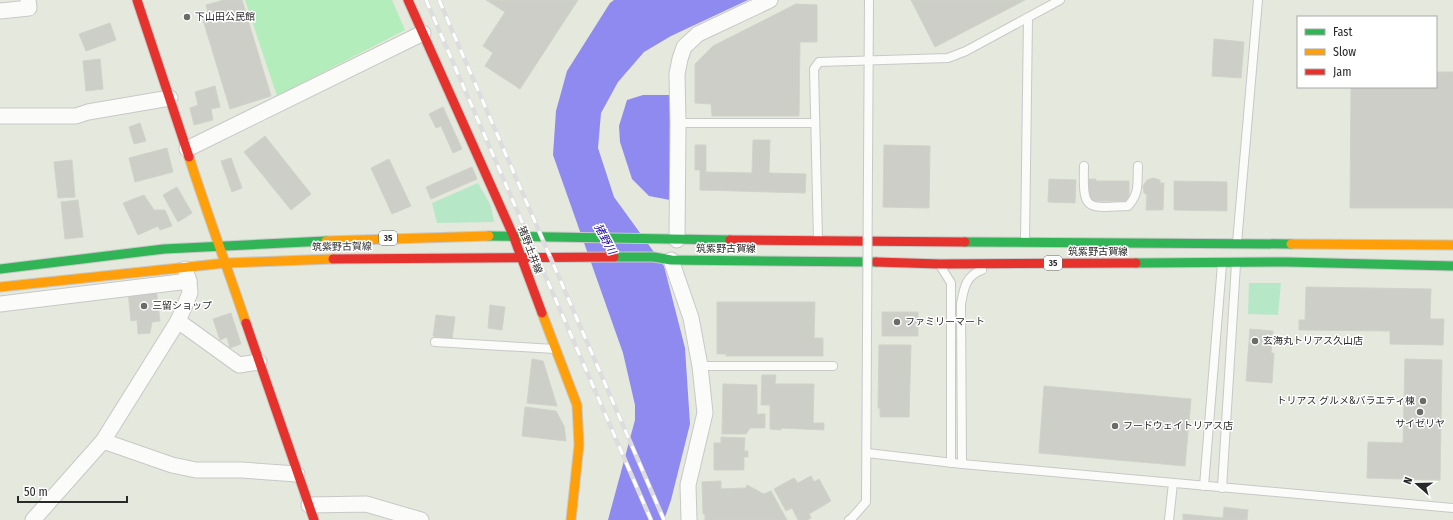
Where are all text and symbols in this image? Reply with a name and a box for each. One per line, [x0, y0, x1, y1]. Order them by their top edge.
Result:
place label: 下山田公民館 [195, 11, 255, 23]
marker: 下山田公民館 [182, 12, 192, 22]
legend [1297, 16, 1437, 88]
text: Fast [1333, 25, 1352, 39]
text: Slow [1333, 45, 1356, 59]
text: Jam [1333, 65, 1351, 79]
water label: 猪野川 [591, 221, 619, 257]
street label: 猪野土井線 [515, 225, 545, 275]
road number: 35 [379, 231, 397, 245]
street label: 筑紫野古賀線 [312, 240, 372, 254]
street label: 筑紫野古賀線 [696, 243, 756, 255]
street label: 筑紫野古賀線 [1068, 246, 1128, 258]
road number: 35 [1044, 256, 1062, 270]
place label: 三留ショップ [152, 300, 212, 312]
marker: 三留ショップ [139, 301, 149, 311]
place label: ファミリーマート [905, 316, 985, 328]
marker: ファミリーマート [892, 317, 902, 327]
place label: 玄海丸トリアス久山店 [1263, 335, 1363, 347]
marker: 玄海丸トリアス久山店 [1250, 336, 1260, 346]
place label: トリアス グルメ&バラエティ棟 [1277, 395, 1415, 407]
marker: トリアス グルメ&バラエティ棟 [1418, 396, 1428, 406]
marker: サイゼリヤ [1415, 407, 1425, 417]
place label: サイゼリヤ [1395, 418, 1445, 430]
place label: フードウェイトリアス店 [1123, 420, 1233, 432]
marker: フードウェイトリアス店 [1110, 421, 1120, 431]
north arrow [1397, 464, 1437, 504]
text: N [1401, 475, 1415, 486]
scale bar [18, 478, 127, 504]
text: 50 m [24, 485, 48, 499]

